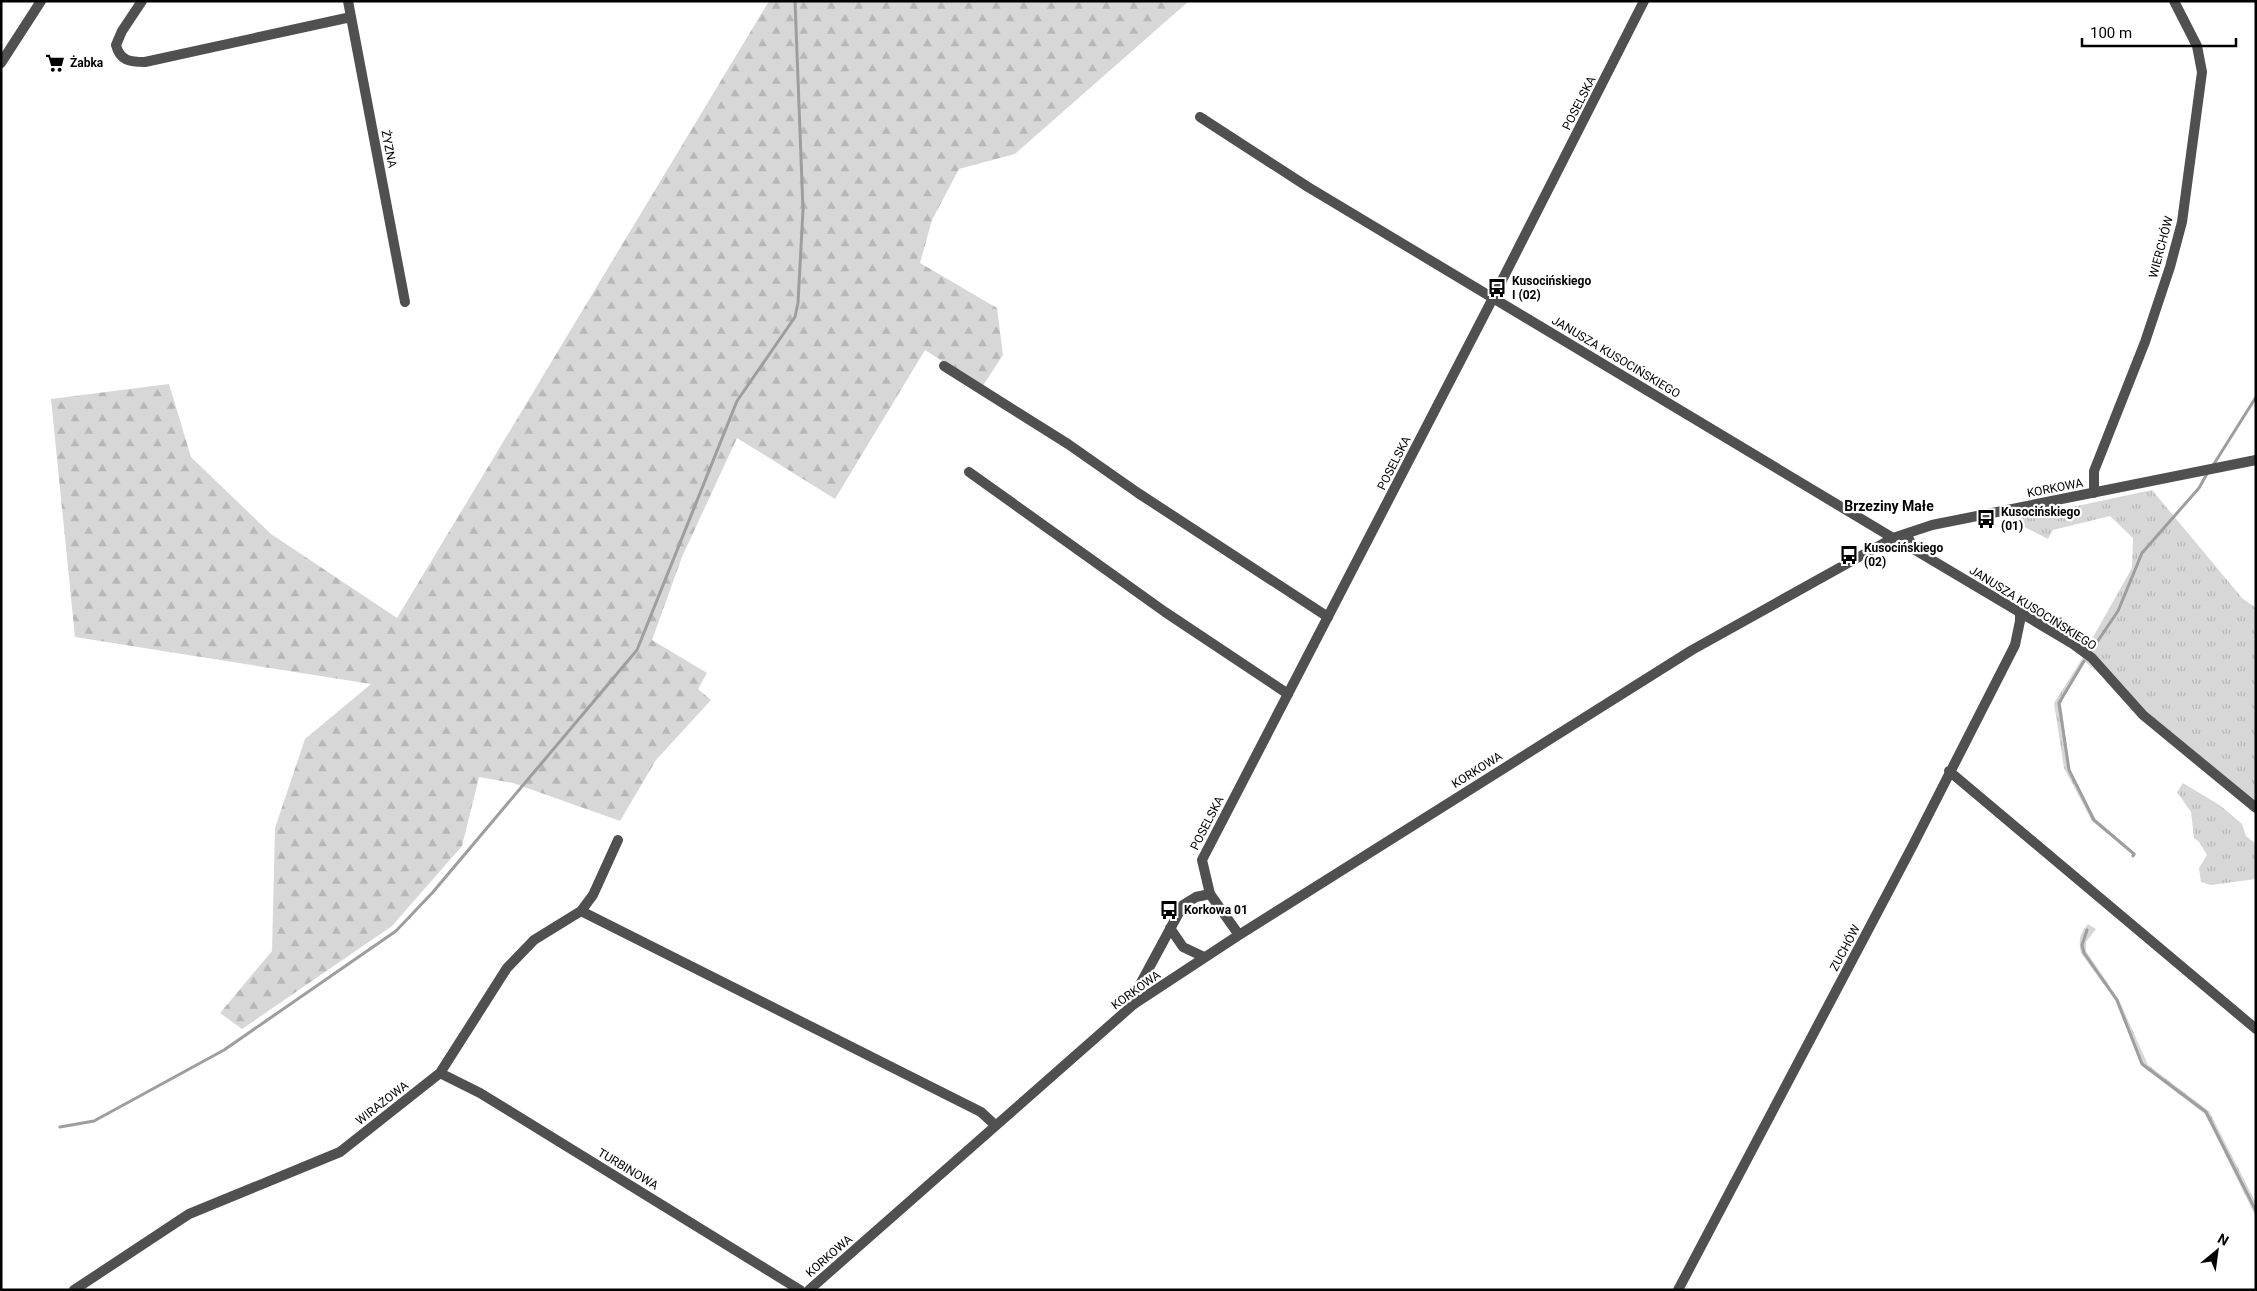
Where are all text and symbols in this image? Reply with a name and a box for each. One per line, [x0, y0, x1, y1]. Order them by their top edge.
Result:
scale bar [2082, 15, 2236, 47]
text: 100 m [2090, 24, 2132, 42]
supermarket icon: Żabka [44, 52, 66, 74]
place label: Żabka [70, 55, 104, 70]
street label: POSELSKA [1559, 74, 1599, 132]
street label: ŻYZNA [378, 129, 401, 169]
street label: WIERCHÓW [2145, 214, 2176, 279]
place label: Kusocińskiego I (02) [1512, 274, 1591, 302]
bus stop icon: Kusocińskiego I (02) [1486, 277, 1508, 299]
street label: JANUSZA KUSOCIŃSKIEGO [1549, 312, 1683, 401]
street label: POSELSKA [1374, 434, 1414, 492]
street label: KORKOWA [2026, 476, 2084, 500]
district label: Brzeziny Małe [1844, 498, 1934, 514]
place label: Kusocińskiego (01) [2001, 505, 2080, 533]
bus stop icon: Kusocińskiego (01) [1975, 508, 1997, 530]
place label: Kusocińskiego (02) [1864, 541, 1943, 569]
bus stop icon: Kusocińskiego (02) [1838, 544, 1860, 566]
street label: JANUSZA KUSOCIŃSKIEGO [1967, 562, 2100, 653]
street label: KORKOWA [1449, 749, 1505, 791]
street label: POSELSKA [1187, 794, 1227, 852]
bus stop icon: Korkowa 01 [1158, 899, 1180, 921]
place label: Korkowa 01 [1184, 903, 1248, 917]
street label: ZUCHÓW [1826, 922, 1863, 973]
street label: KORKOWA [1109, 968, 1163, 1012]
street label: WIRAŻOWA [352, 1077, 411, 1128]
street label: TURBINOWA [595, 1145, 661, 1193]
north arrow [2192, 1226, 2242, 1276]
text: N [2215, 1230, 2232, 1249]
street label: KORKOWA [803, 1232, 855, 1280]

